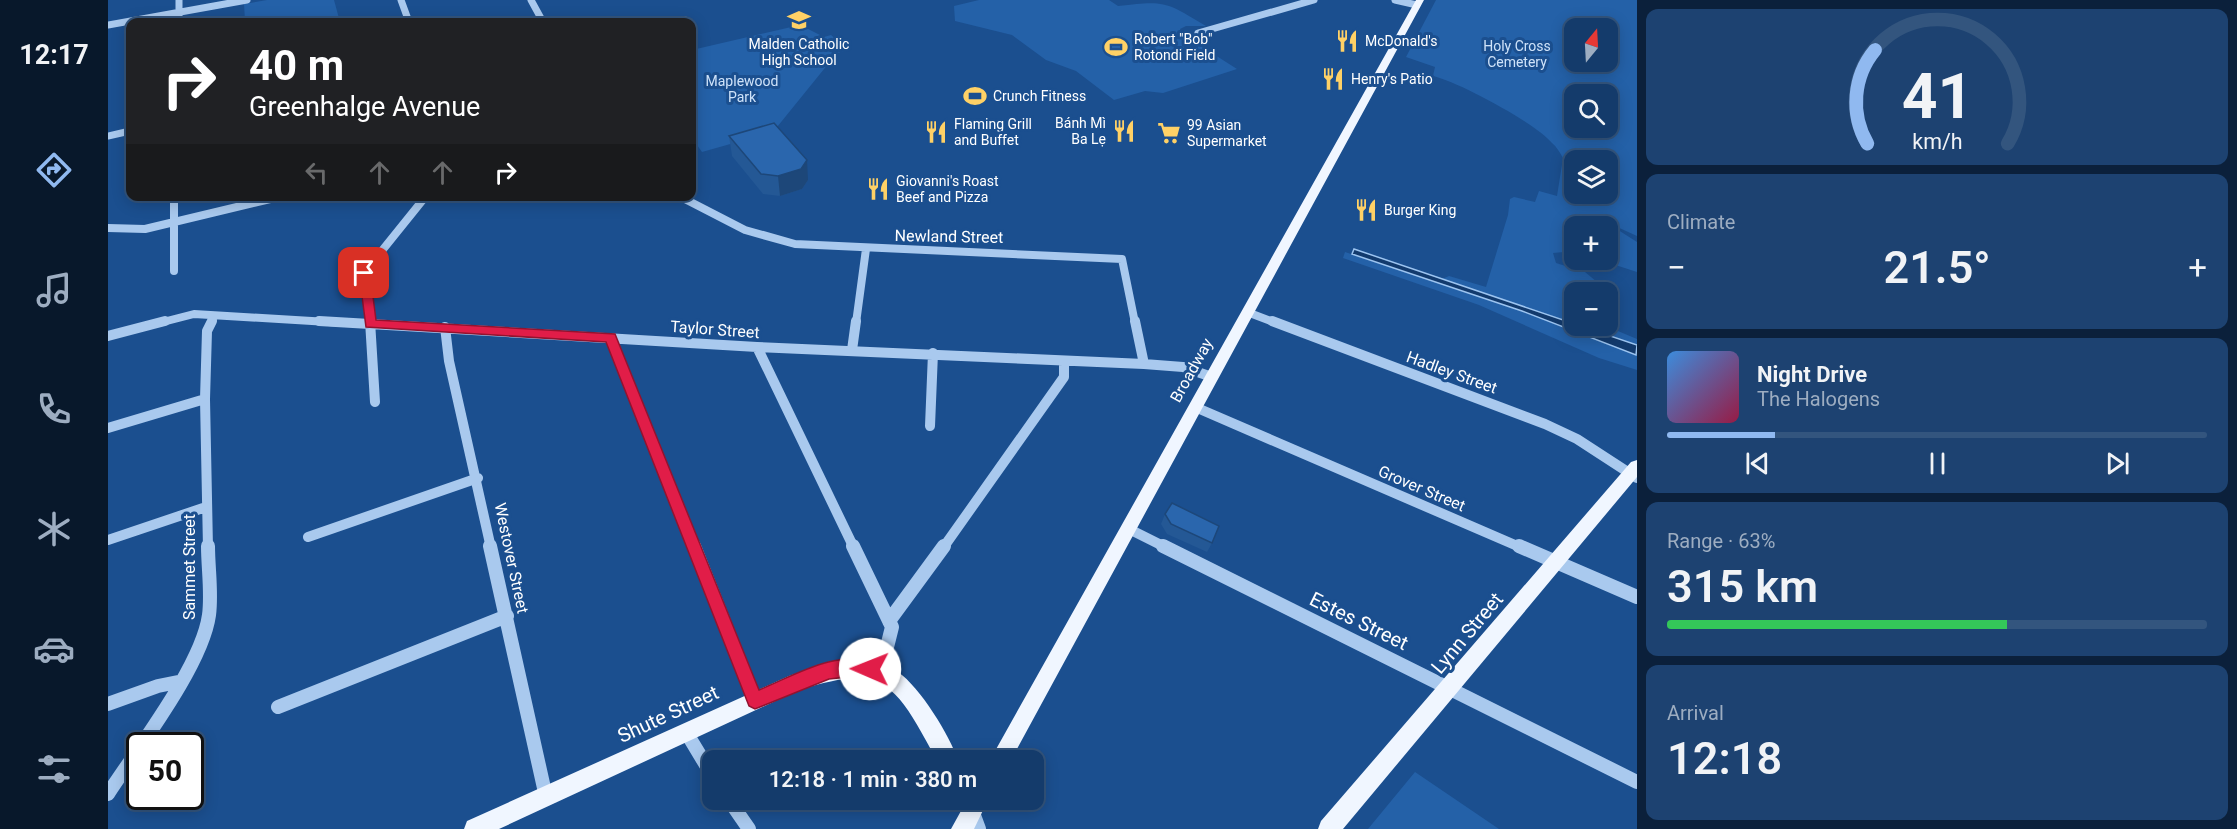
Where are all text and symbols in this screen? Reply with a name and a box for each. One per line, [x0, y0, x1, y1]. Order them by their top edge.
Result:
school or university icon: Malden Catholic High School [786, 7, 812, 33]
north arrow [1564, 18, 1618, 72]
map controls [1564, 18, 1618, 336]
restaurant icon: McDonald's [1334, 28, 1360, 54]
place label: Robert "Bob" Rotondi Field [1134, 31, 1215, 63]
place label: McDonald's [1365, 33, 1438, 49]
sports icon: Robert "Bob" Rotondi Field [1103, 34, 1129, 60]
place label: Malden Catholic High School [749, 36, 849, 68]
park label: Holy Cross Cemetery [1483, 38, 1551, 70]
text: 12:17 [19, 39, 89, 71]
text: 40 m [249, 41, 344, 90]
icon: right [150, 42, 228, 120]
text: 41 [1901, 60, 1973, 133]
restaurant icon: Henry's Patio [1320, 66, 1346, 92]
place label: Henry's Patio [1351, 71, 1433, 87]
park label: Maplewood Park [706, 73, 778, 105]
sports icon: Crunch Fitness [962, 83, 988, 109]
button: search [1564, 84, 1618, 138]
place label: Crunch Fitness [993, 88, 1086, 104]
text: Greenhalge Avenue [249, 91, 480, 123]
place label: Bánh Mì Ba Lẹ [1055, 115, 1106, 147]
place label: Flaming Grill and Buffet [954, 116, 1032, 148]
place label: 99 Asian Supermarket [1187, 117, 1267, 149]
restaurant icon: Bánh Mì Ba Lẹ [1111, 118, 1137, 144]
restaurant icon: Flaming Grill and Buffet [923, 119, 949, 145]
supermarket icon: 99 Asian Supermarket [1156, 120, 1182, 146]
text: km/h [1912, 129, 1962, 154]
icon: directions [33, 149, 75, 191]
button: layers [1564, 150, 1618, 204]
icon: left [300, 156, 333, 189]
icon: ahead [363, 156, 396, 189]
icon: ahead [426, 156, 459, 189]
icon: right [489, 156, 522, 189]
place label: Giovanni's Roast Beef and Pizza [896, 173, 999, 205]
restaurant icon: Giovanni's Roast Beef and Pizza [865, 176, 891, 202]
restaurant icon: Burger King [1353, 197, 1379, 223]
place label: Burger King [1384, 202, 1456, 218]
text: Climate [1667, 210, 1735, 234]
button: + [1564, 216, 1618, 270]
street label: Newland Street [895, 226, 1003, 247]
text: 21.5° [1883, 241, 1991, 294]
pin [338, 247, 389, 298]
text: − [1667, 248, 1686, 287]
text: + [2188, 248, 2207, 287]
icon: arrive [347, 256, 380, 289]
icon: music [33, 269, 75, 311]
button: − [1564, 282, 1618, 336]
street label: Taylor Street [670, 317, 760, 342]
street label: Broadway [1166, 335, 1217, 406]
street label: Hadley Street [1404, 347, 1500, 398]
text: Night Drive [1757, 362, 1867, 387]
text: The Halogens [1757, 387, 1880, 411]
icon: phone [33, 388, 75, 430]
icon: previous [1741, 447, 1774, 480]
icon: pause [1921, 447, 1954, 480]
icon: next [2101, 447, 2134, 480]
street label: Grover Street [1375, 462, 1468, 515]
street label: Westover Street [491, 501, 532, 615]
icon: climate [33, 508, 75, 550]
street label: Sammet Street [180, 514, 199, 620]
text: Range · 63% [1667, 529, 1775, 553]
text: 315 km [1667, 560, 1818, 613]
street label: Estes Street [1306, 587, 1412, 655]
street label: Lynn Street [1426, 587, 1508, 679]
icon: car [33, 628, 75, 670]
position arrow [838, 637, 902, 701]
street label: Shute Street [614, 680, 722, 748]
text: Arrival [1667, 701, 1724, 725]
speed limit sign: 50 [126, 732, 204, 810]
text: 12:18 [1667, 732, 1782, 785]
icon: filters [33, 748, 75, 790]
text: 12:18 · 1 min · 380 m [769, 767, 977, 792]

